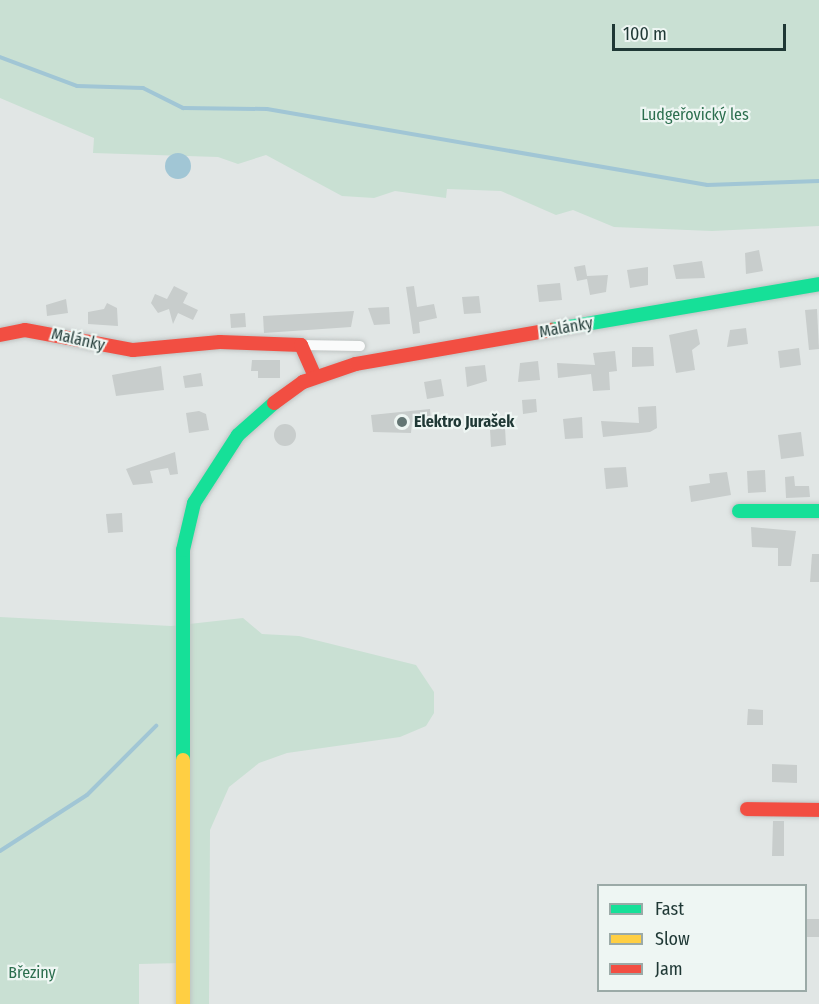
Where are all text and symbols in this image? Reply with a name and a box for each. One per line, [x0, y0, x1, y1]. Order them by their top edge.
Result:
scale bar [615, 12, 789, 50]
text: 100 m [623, 23, 667, 45]
park label: Ludgeřovický les [641, 105, 749, 125]
street label: Malánky [538, 314, 594, 342]
street label: Malánky [50, 325, 106, 355]
place label: Elektro Jurašek [414, 412, 514, 432]
marker: Elektro Jurašek [395, 415, 409, 429]
legend [597, 884, 807, 992]
text: Fast [655, 898, 684, 920]
text: Slow [655, 928, 690, 950]
text: Jam [655, 958, 683, 980]
park label: Březiny [8, 963, 56, 983]

